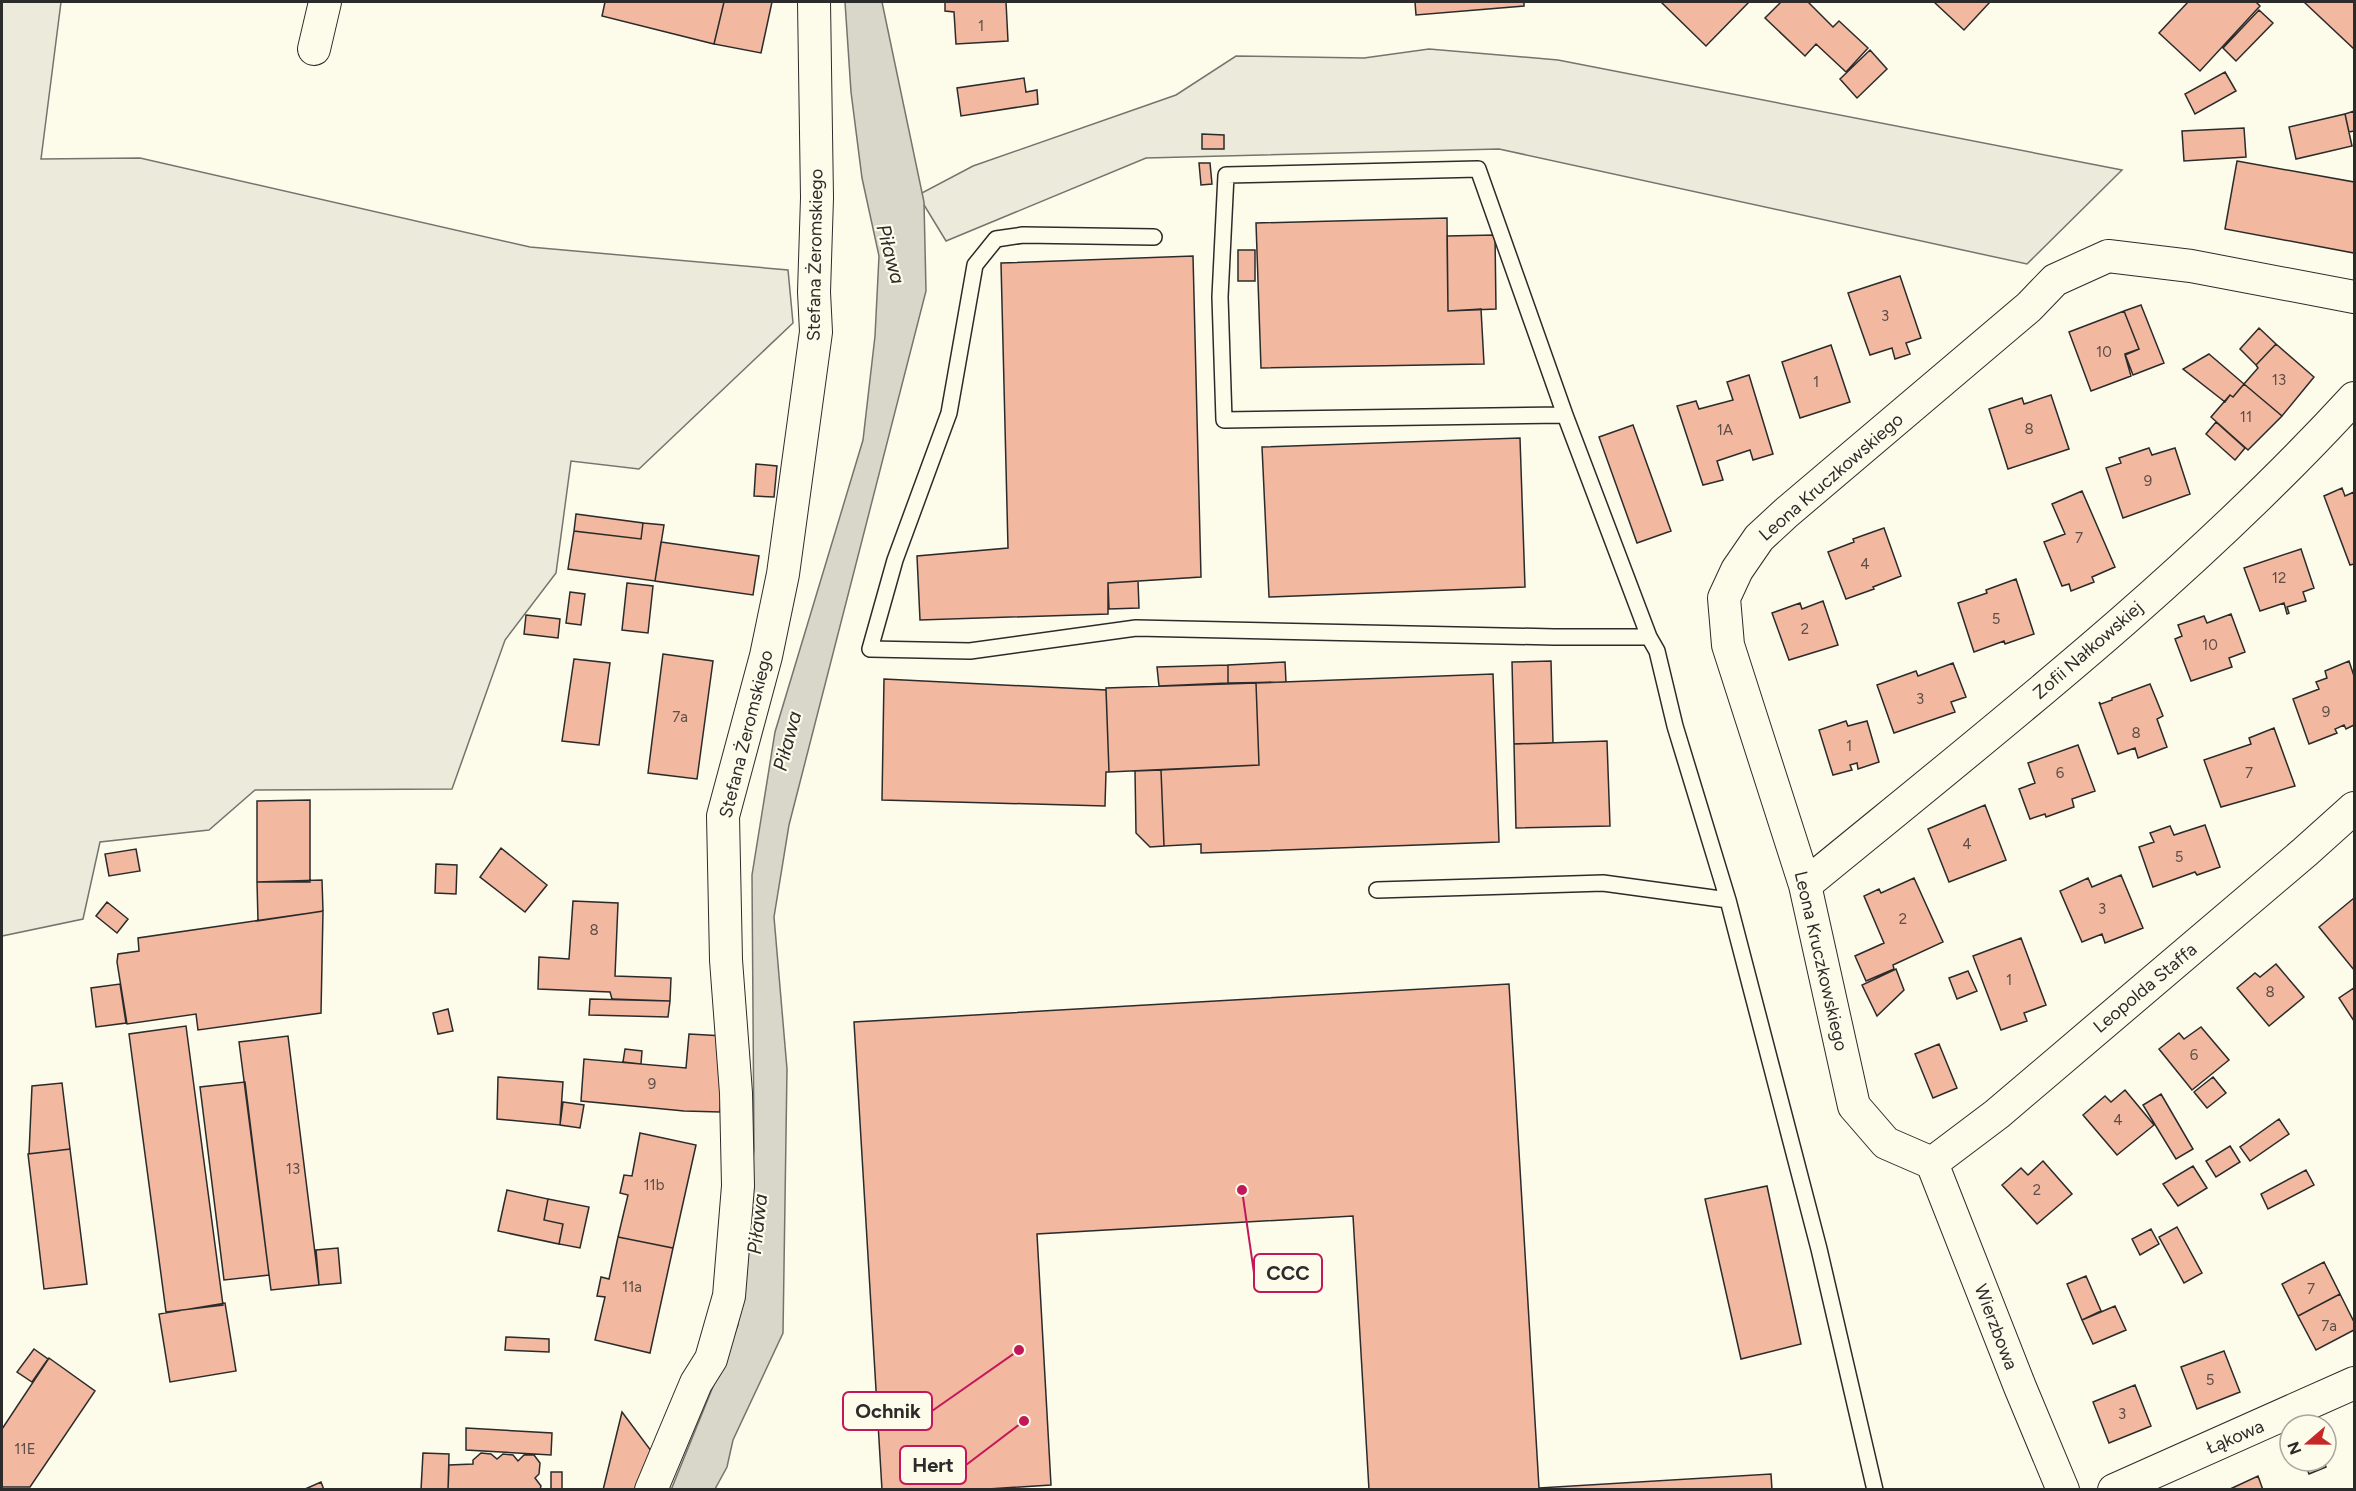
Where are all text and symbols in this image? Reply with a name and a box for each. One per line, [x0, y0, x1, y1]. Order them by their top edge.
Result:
house number: 1 [978, 17, 984, 35]
street label: Stefana Żeromskiego [802, 169, 828, 341]
water label: Piława [872, 222, 911, 287]
house number: 3 [1881, 307, 1889, 325]
house number: 10 [2096, 343, 2112, 361]
house number: 13 [2272, 371, 2286, 389]
house number: 1 [1813, 373, 1819, 391]
street label: Leona Kruczkowskiego [1754, 408, 1908, 546]
house number: 11 [2240, 408, 2252, 426]
house number: 8 [2024, 420, 2034, 438]
house number: 1A [1717, 421, 1733, 439]
house number: 9 [2144, 472, 2152, 490]
house number: 7 [2075, 529, 2083, 547]
house number: 4 [1860, 555, 1870, 573]
house number: 12 [2272, 569, 2286, 587]
street label: Zofii Nałkowskiej [2029, 596, 2147, 704]
house number: 5 [1992, 610, 2000, 628]
house number: 2 [1801, 620, 1809, 638]
house number: 10 [2202, 636, 2218, 654]
street label: Stefana Żeromskiego [714, 648, 778, 820]
house number: 3 [1916, 690, 1924, 708]
house number: 9 [2322, 703, 2330, 721]
house number: 7a [672, 708, 688, 726]
water label: Piława [768, 708, 807, 773]
house number: 8 [2131, 724, 2141, 742]
house number: 1 [1846, 737, 1852, 755]
house number: 6 [2056, 764, 2065, 782]
house number: 7 [2245, 764, 2253, 782]
house number: 4 [1962, 835, 1972, 853]
house number: 5 [2175, 848, 2183, 866]
street label: Leona Kruczkowskiego [1790, 869, 1852, 1053]
house number: 3 [2098, 900, 2106, 918]
house number: 2 [1899, 910, 1907, 928]
house number: 8 [589, 921, 599, 939]
street label: Leopolda Staffa [2089, 938, 2201, 1038]
house number: 1 [2006, 971, 2012, 989]
house number: 8 [2265, 983, 2275, 1001]
house number: 6 [2190, 1046, 2199, 1064]
house number: 9 [648, 1075, 656, 1093]
house number: 4 [2113, 1111, 2123, 1129]
house number: 13 [286, 1160, 300, 1178]
house number: 11b [643, 1176, 665, 1194]
house number: 2 [2033, 1181, 2041, 1199]
water label: Piława [742, 1192, 772, 1256]
callout: CCC [1254, 1254, 1322, 1292]
text: CCC [1266, 1261, 1310, 1285]
house number: 11a [622, 1278, 642, 1296]
house number: 7 [2307, 1280, 2315, 1298]
street label: Wierzbowa [1970, 1281, 2022, 1373]
house number: 7a [2321, 1317, 2337, 1335]
house number: 5 [2206, 1371, 2214, 1389]
callout: Ochnik [843, 1392, 932, 1430]
text: Ochnik [855, 1399, 921, 1423]
house number: 3 [2118, 1405, 2126, 1423]
north arrow [2278, 1413, 2338, 1473]
street label: Łąkowa [2203, 1415, 2267, 1459]
text: N [2283, 1439, 2305, 1457]
house number: 11E [14, 1440, 36, 1458]
callout: Hert [900, 1446, 966, 1484]
text: Hert [912, 1453, 954, 1477]

